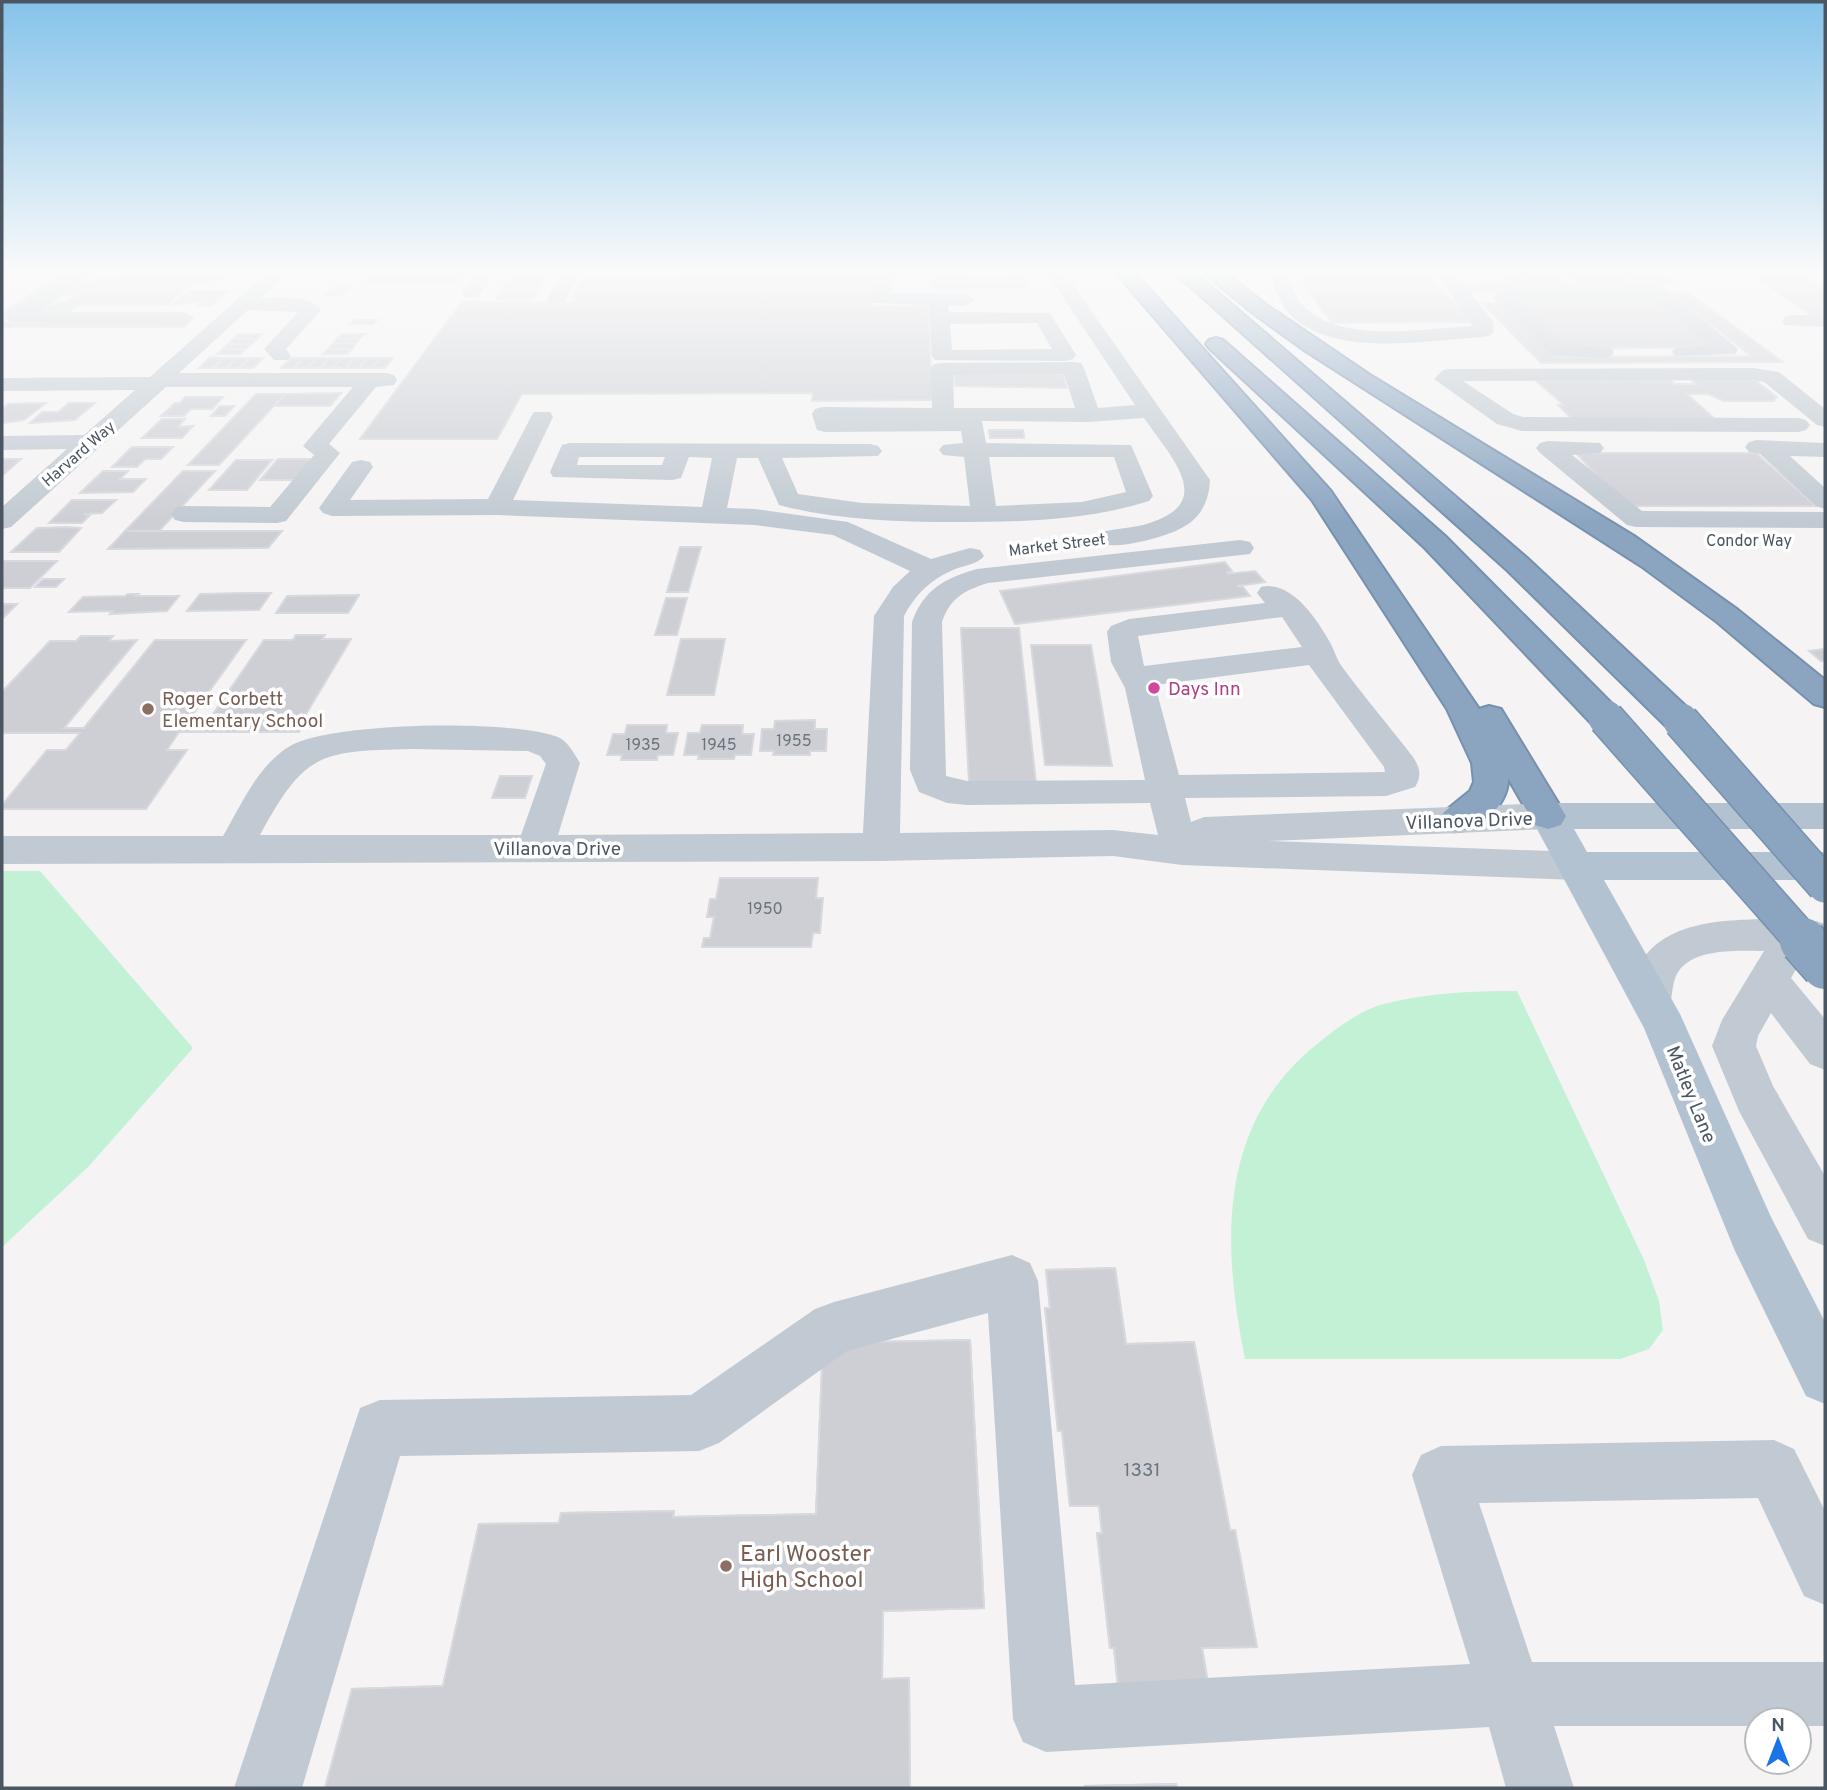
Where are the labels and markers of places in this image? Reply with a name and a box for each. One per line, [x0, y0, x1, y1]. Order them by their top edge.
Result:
place label: Days Inn [1168, 678, 1241, 702]
marker: Days Inn [1146, 680, 1162, 696]
place label: Roger Corbett Elementary School [162, 688, 323, 734]
marker: Roger Corbett Elementary School [140, 701, 156, 717]
place label: Earl Wooster High School [740, 1541, 871, 1596]
marker: Earl Wooster High School [718, 1558, 734, 1574]

